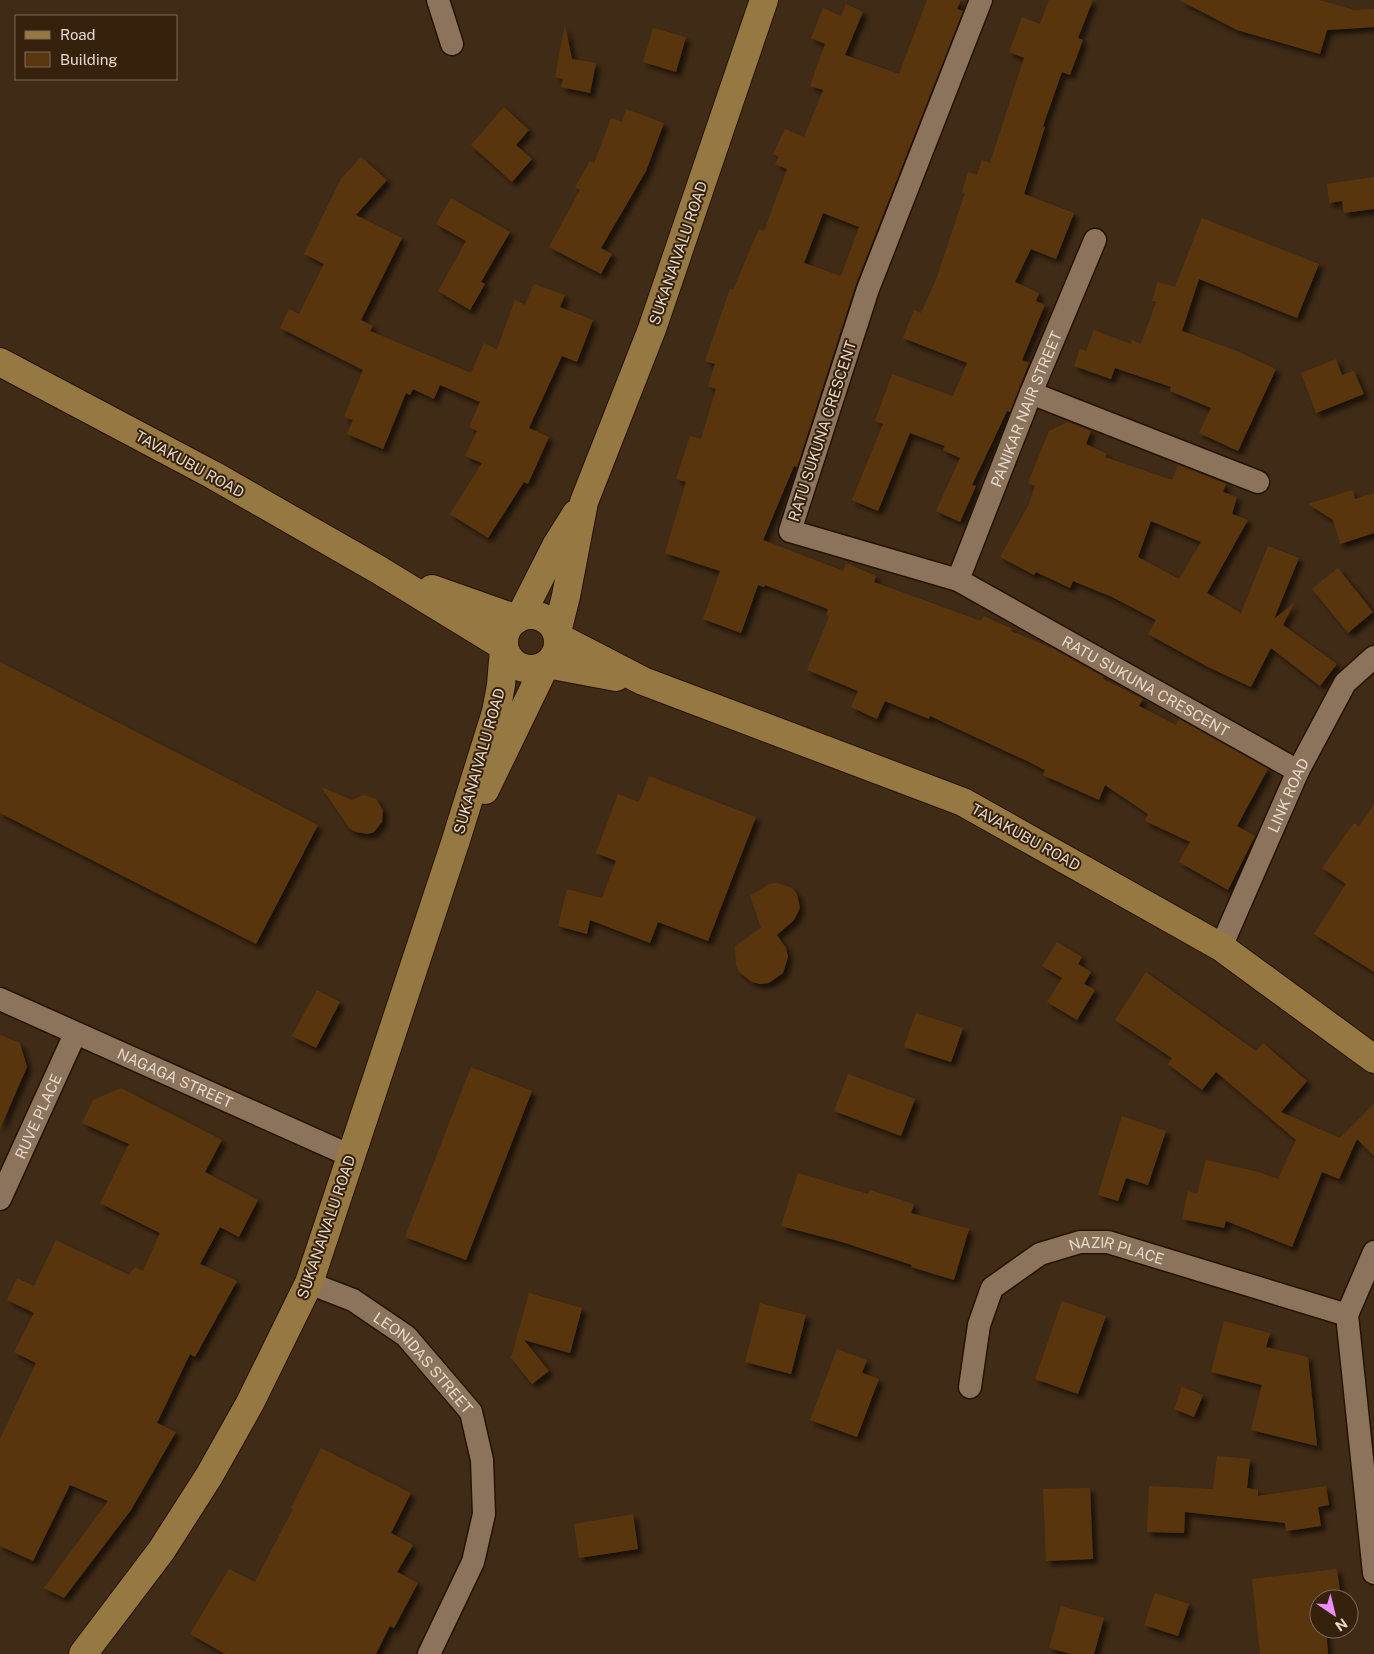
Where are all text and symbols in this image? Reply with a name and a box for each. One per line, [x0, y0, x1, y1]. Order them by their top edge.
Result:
legend [15, 15, 178, 80]
text: Road [60, 26, 96, 43]
text: Building [60, 51, 118, 68]
street label: SUKANAIVALU ROAD [645, 179, 711, 327]
street label: PANIKAR NAIR STREET [987, 328, 1065, 489]
street label: RATU SUKUNA CRESCENT [785, 338, 859, 523]
street label: TAVAKUBU ROAD [133, 427, 247, 501]
street label: RATU SUKUNA CRESCENT [1059, 632, 1232, 739]
street label: SUKANAIVALU ROAD [450, 686, 508, 836]
street label: LINK ROAD [1264, 755, 1312, 835]
street label: TAVAKUBU ROAD [969, 800, 1083, 874]
street label: NAGAGA STREET [115, 1044, 236, 1111]
street label: RUVE PLACE [11, 1071, 64, 1161]
street label: SUKANAIVALU ROAD [293, 1153, 359, 1301]
street label: NAZIR PLACE [1067, 1233, 1166, 1267]
street label: LEONIDAS STREET [371, 1308, 477, 1416]
north arrow [1309, 1589, 1359, 1639]
text: N [1332, 1615, 1351, 1634]

